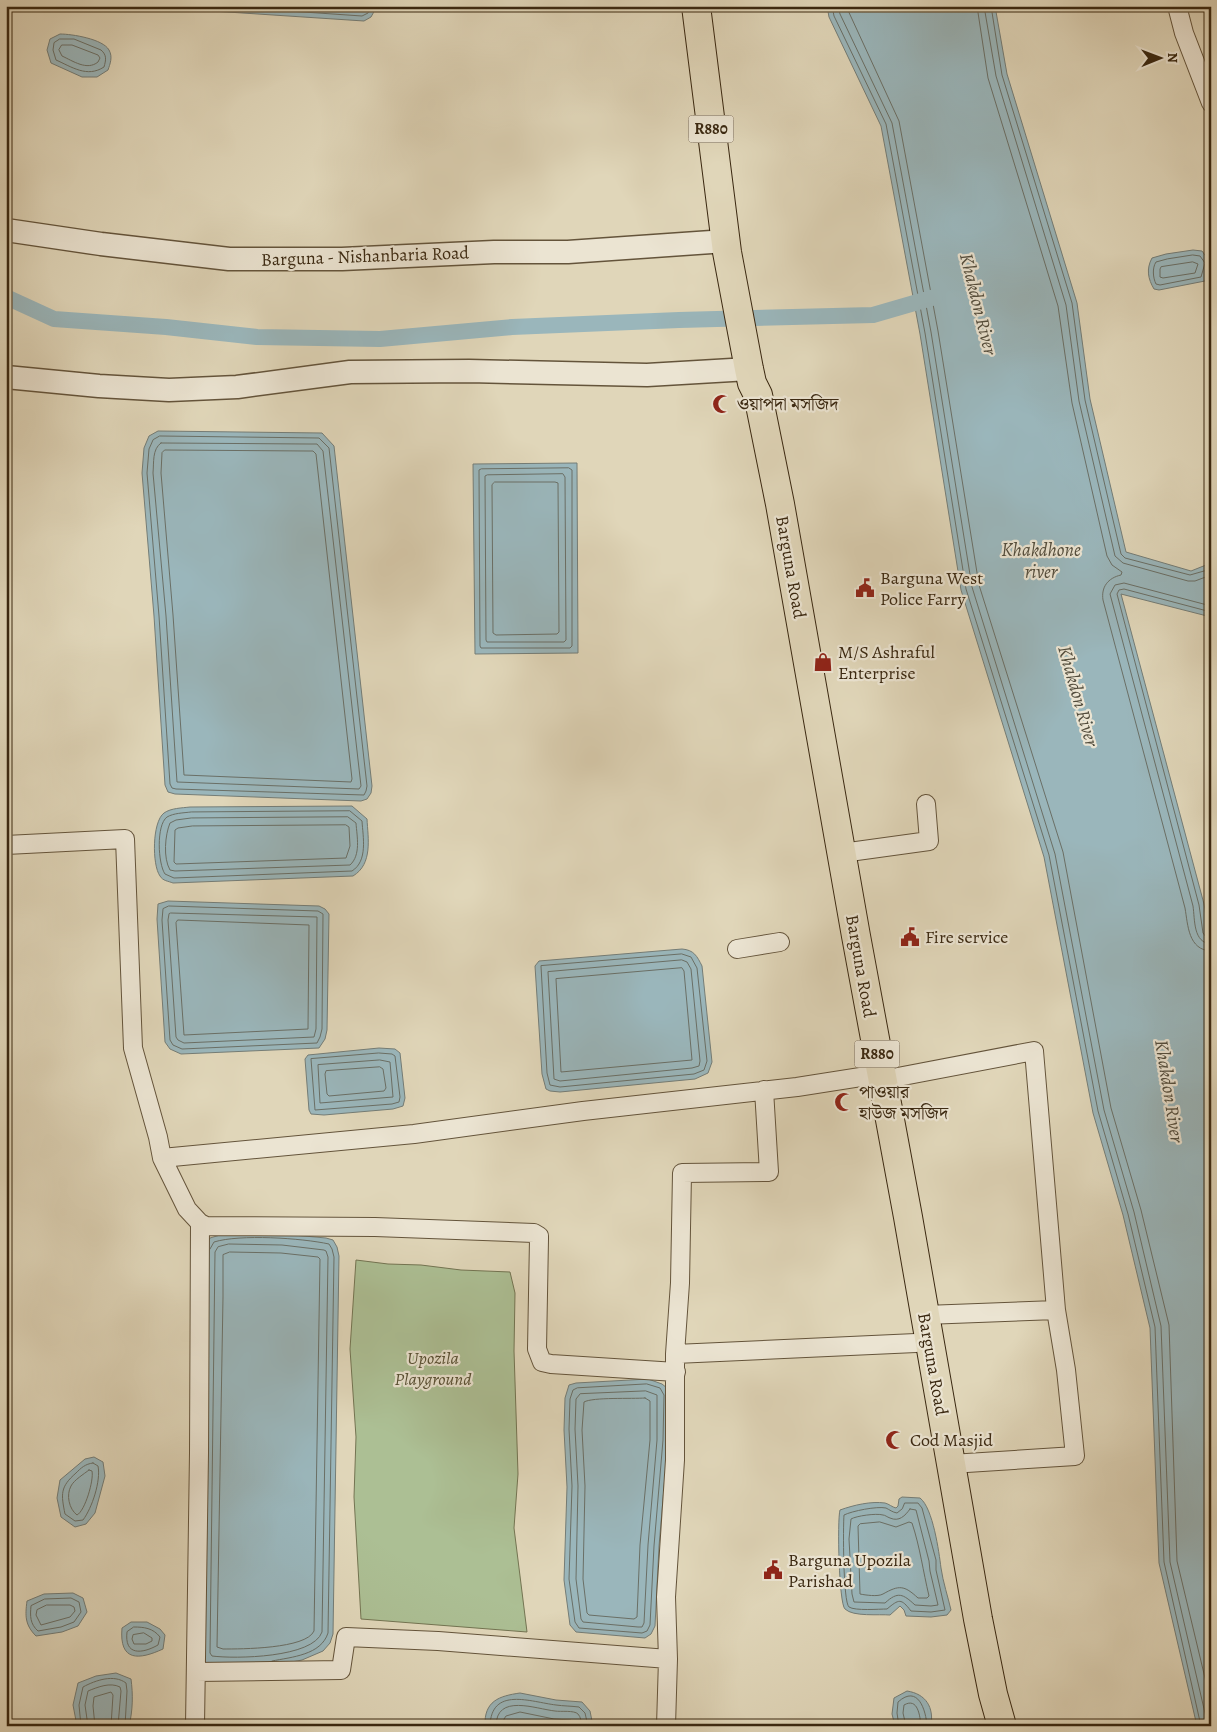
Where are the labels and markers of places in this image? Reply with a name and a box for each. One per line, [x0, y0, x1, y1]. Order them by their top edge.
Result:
place label: ওয়াপদা মসজিদ [737, 392, 839, 416]
mosque icon: ওয়াপদা মসজিদ [711, 393, 733, 415]
place label: Barguna West Police Farry [880, 566, 983, 611]
public building icon: Barguna West Police Farry [854, 577, 876, 599]
place label: M/S Ashraful Enterprise [838, 640, 935, 685]
shop icon: M/S Ashraful Enterprise [812, 651, 834, 673]
place label: Fire service [925, 925, 1008, 949]
public building icon: Fire service [899, 926, 921, 948]
place label: পাওয়ার হাউজ মসজিদ [858, 1080, 949, 1125]
mosque icon: পাওয়ার হাউজ মসজিদ [833, 1091, 855, 1113]
place label: Cod Masjid [910, 1428, 993, 1452]
mosque icon: Cod Masjid [884, 1429, 906, 1451]
place label: Barguna Upozila Parishad [788, 1548, 912, 1593]
public building icon: Barguna Upozila Parishad [762, 1559, 784, 1581]

